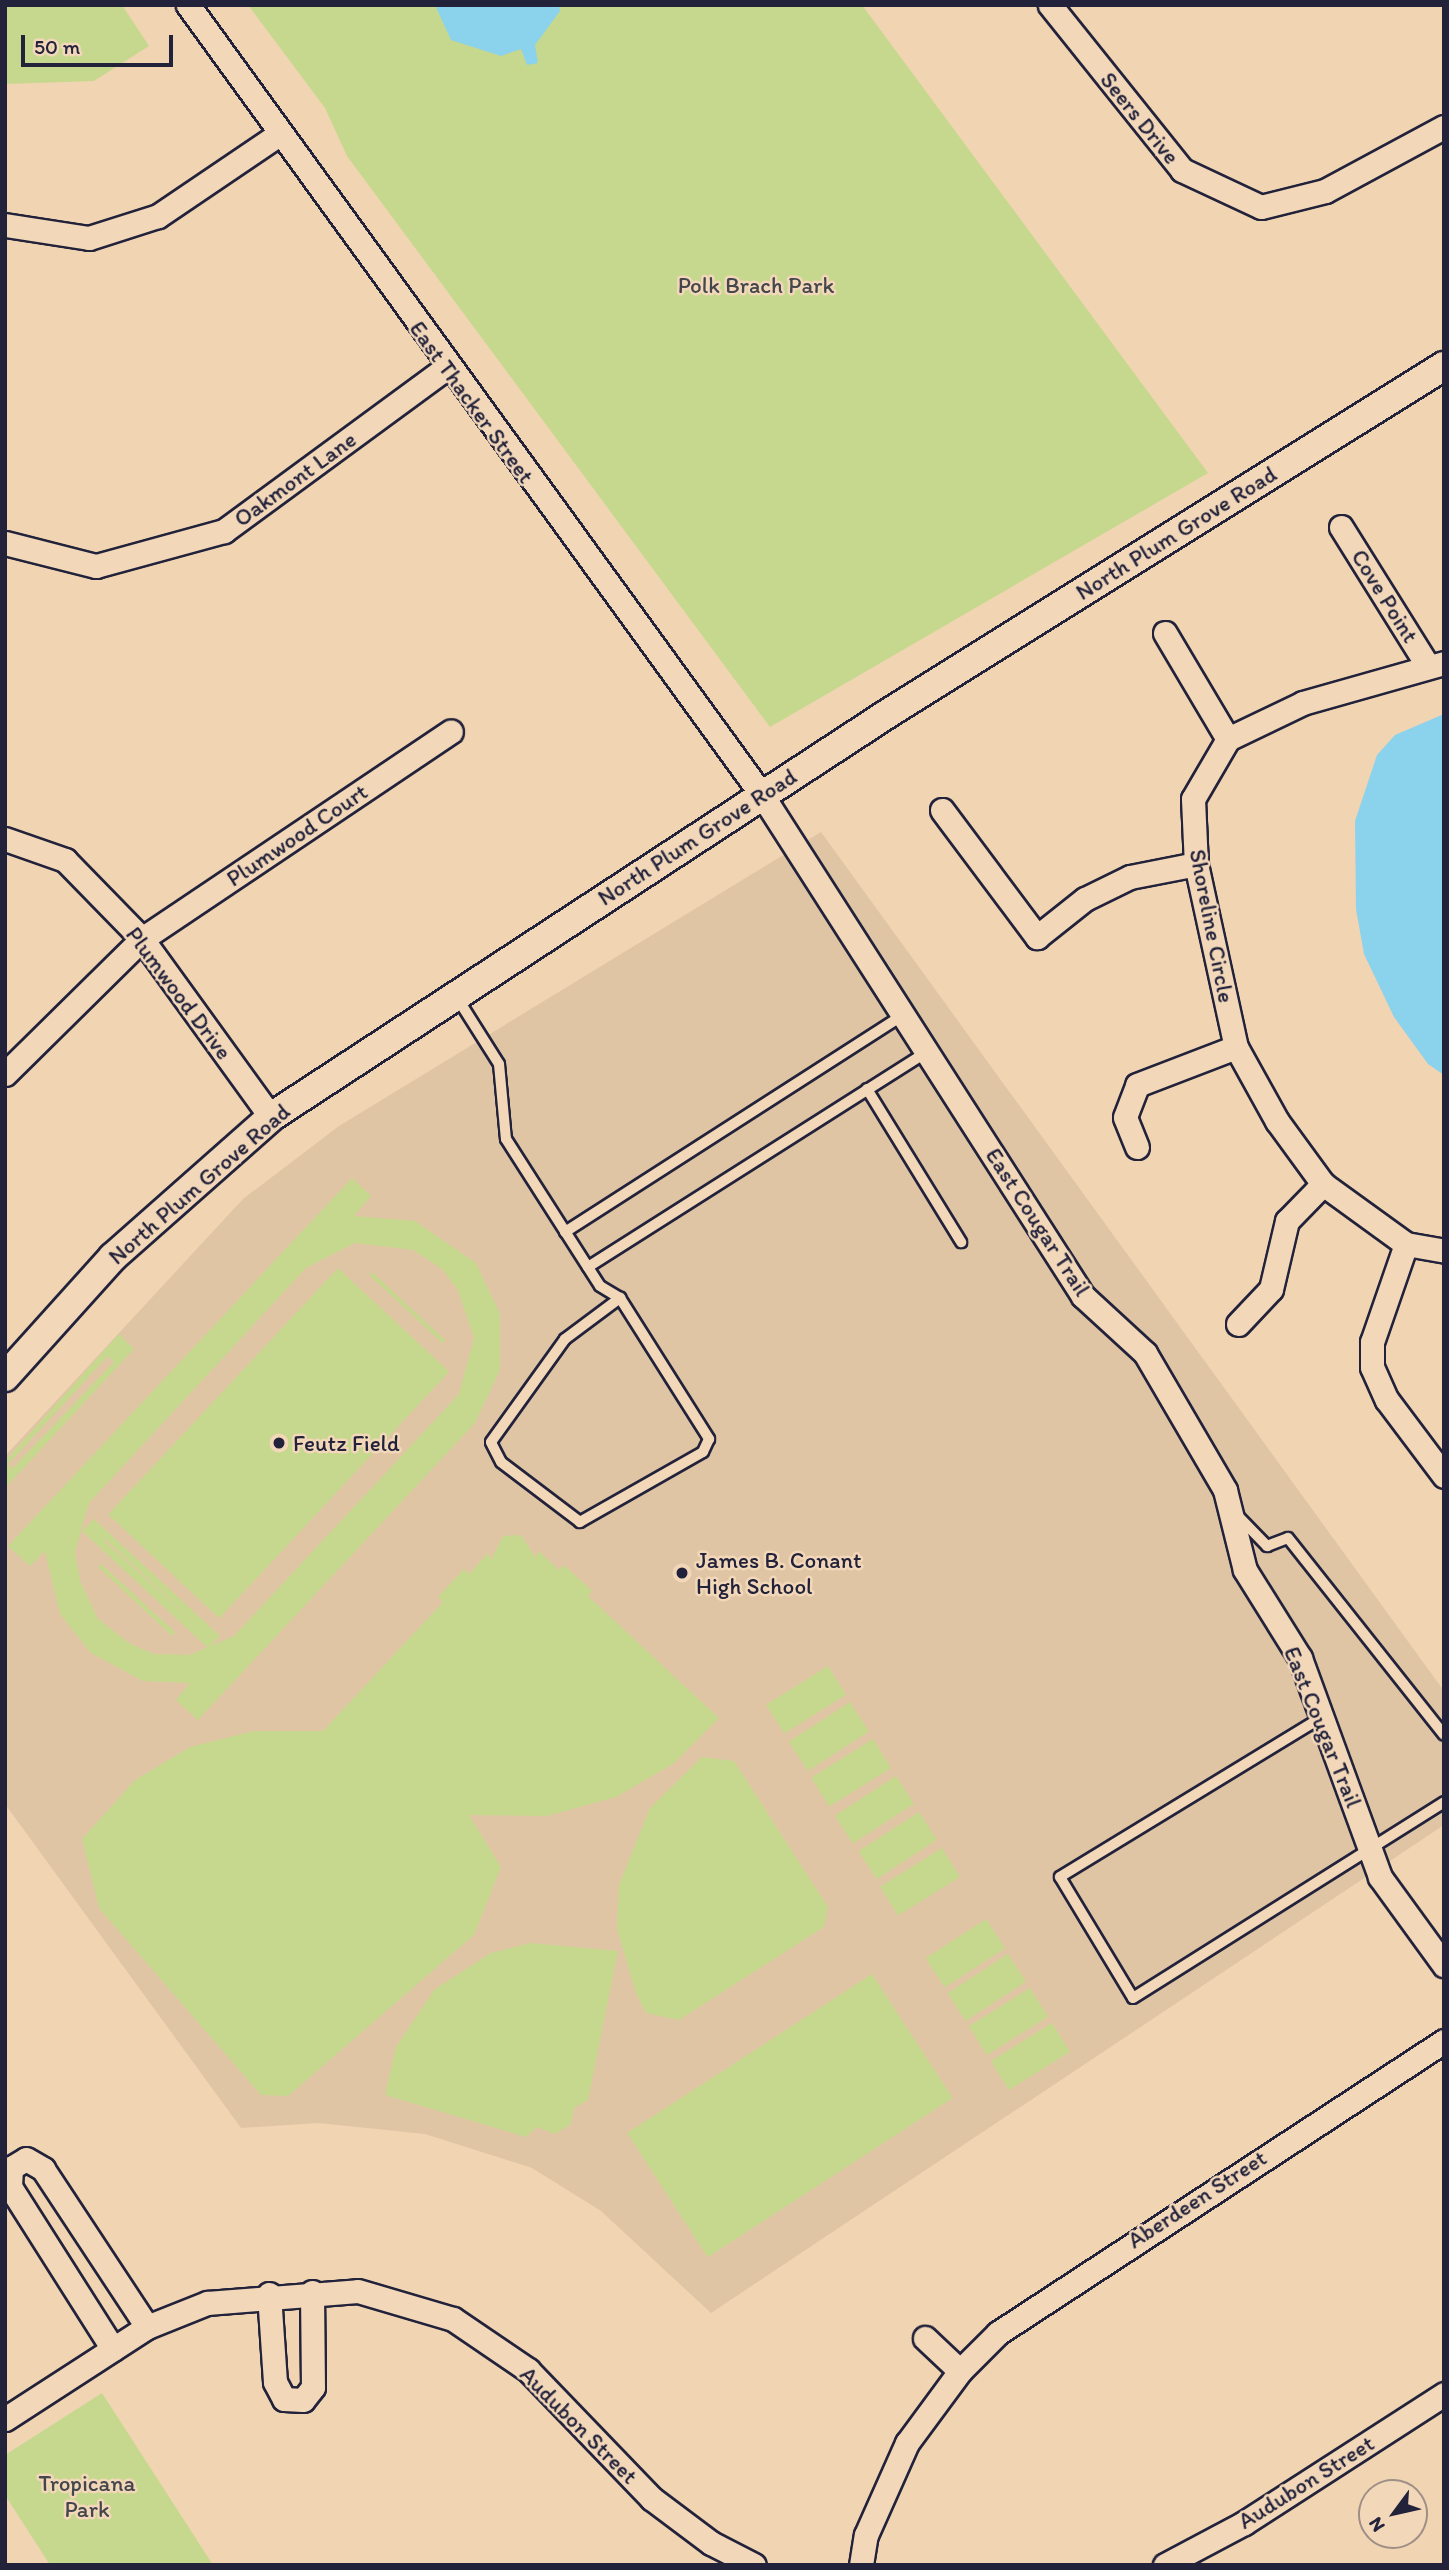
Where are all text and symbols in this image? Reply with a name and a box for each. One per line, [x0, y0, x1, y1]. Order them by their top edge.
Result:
scale bar [24, 21, 177, 65]
text: 50 m [34, 34, 80, 59]
street label: Seers Drive [1094, 66, 1186, 170]
park label: Polk Brach Park [678, 271, 834, 299]
street label: East Thacker Street [404, 315, 540, 489]
street label: Oakmont Lane [228, 425, 362, 533]
street label: North Plum Grove Road [1070, 460, 1282, 606]
street label: Cove Point [1345, 544, 1425, 648]
street label: North Plum Grove Road [592, 762, 802, 912]
street label: Plumwood Court [221, 778, 373, 892]
street label: Shoreline Circle [1184, 847, 1240, 1005]
street label: Plumwood Drive [120, 921, 238, 1065]
street label: North Plum Grove Road [103, 1098, 295, 1270]
street label: East Cougar Trail [980, 1143, 1096, 1301]
place label: Feutz Field [293, 1429, 399, 1457]
marker: Feutz Field [271, 1435, 287, 1451]
place label: James B. Conant High School [696, 1546, 862, 1600]
marker: James B. Conant High School [674, 1565, 690, 1581]
street label: East Cougar Trail [1278, 1643, 1368, 1811]
street label: Aberdeen Street [1122, 2144, 1272, 2254]
street label: Audubon Street [514, 2360, 644, 2490]
street label: Audubon Street [1233, 2429, 1379, 2535]
park label: Tropicana Park [38, 2469, 136, 2523]
north arrow [1358, 2479, 1428, 2549]
text: N [1364, 2513, 1390, 2536]

